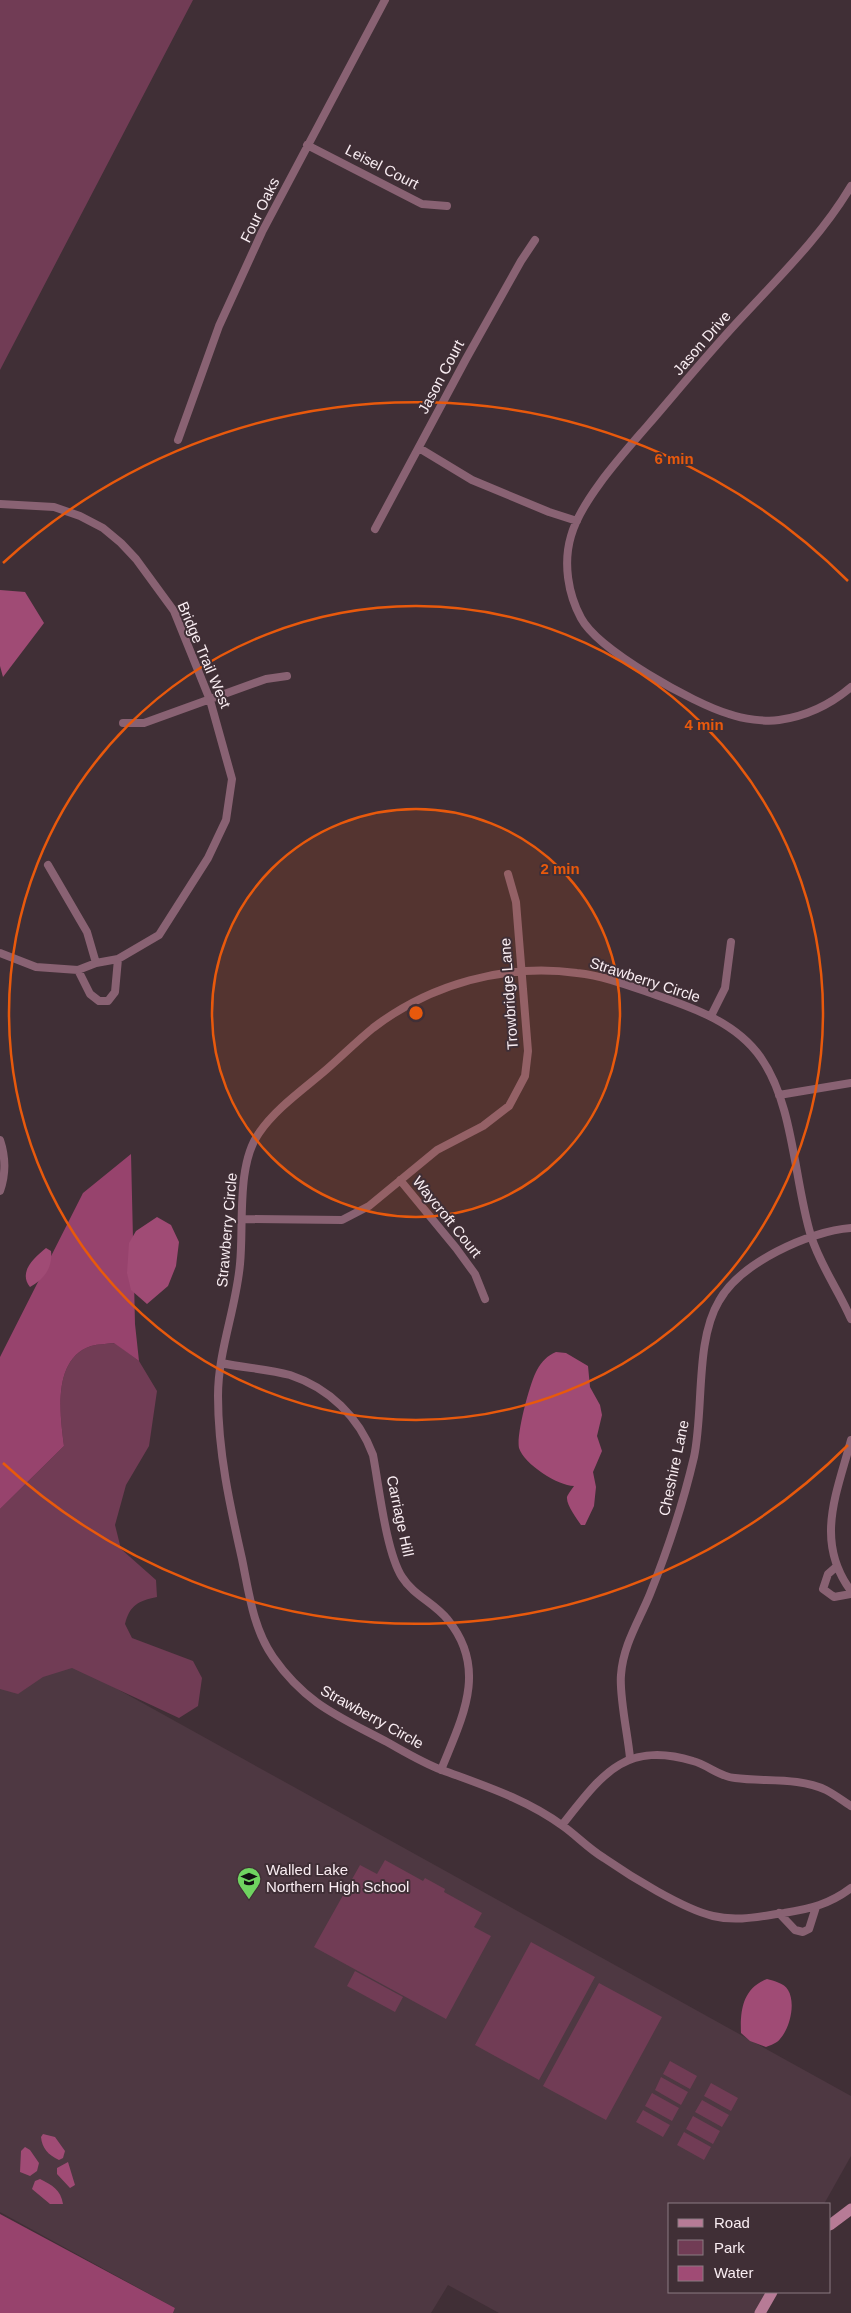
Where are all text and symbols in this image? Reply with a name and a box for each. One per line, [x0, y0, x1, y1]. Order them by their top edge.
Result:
street label: Leisel Court [343, 141, 422, 193]
street label: Four Oaks [237, 175, 283, 245]
street label: Jason Drive [669, 307, 734, 378]
street label: Jason Court [414, 336, 467, 416]
text: 6 min [654, 450, 694, 467]
street label: Bridge Trail West [174, 599, 235, 711]
text: 4 min [684, 716, 724, 733]
text: 2 min [540, 860, 580, 877]
street label: Trowbridge Lane [496, 938, 521, 1050]
street label: Strawberry Circle [588, 954, 702, 1005]
centre of rings [407, 1004, 425, 1022]
street label: Strawberry Circle [213, 1172, 240, 1288]
street label: Waycroft Court [409, 1173, 486, 1261]
street label: Cheshire Lane [655, 1418, 692, 1517]
street label: Carriage Hill [384, 1474, 417, 1558]
street label: Strawberry Circle [318, 1681, 427, 1752]
place label: Walled Lake Northern High School [266, 1861, 409, 1895]
school or university icon: Walled Lake Northern High School [236, 1866, 262, 1900]
legend [668, 2203, 831, 2293]
text: Road [714, 2214, 750, 2231]
text: Park [714, 2239, 745, 2256]
text: Water [714, 2264, 753, 2281]

